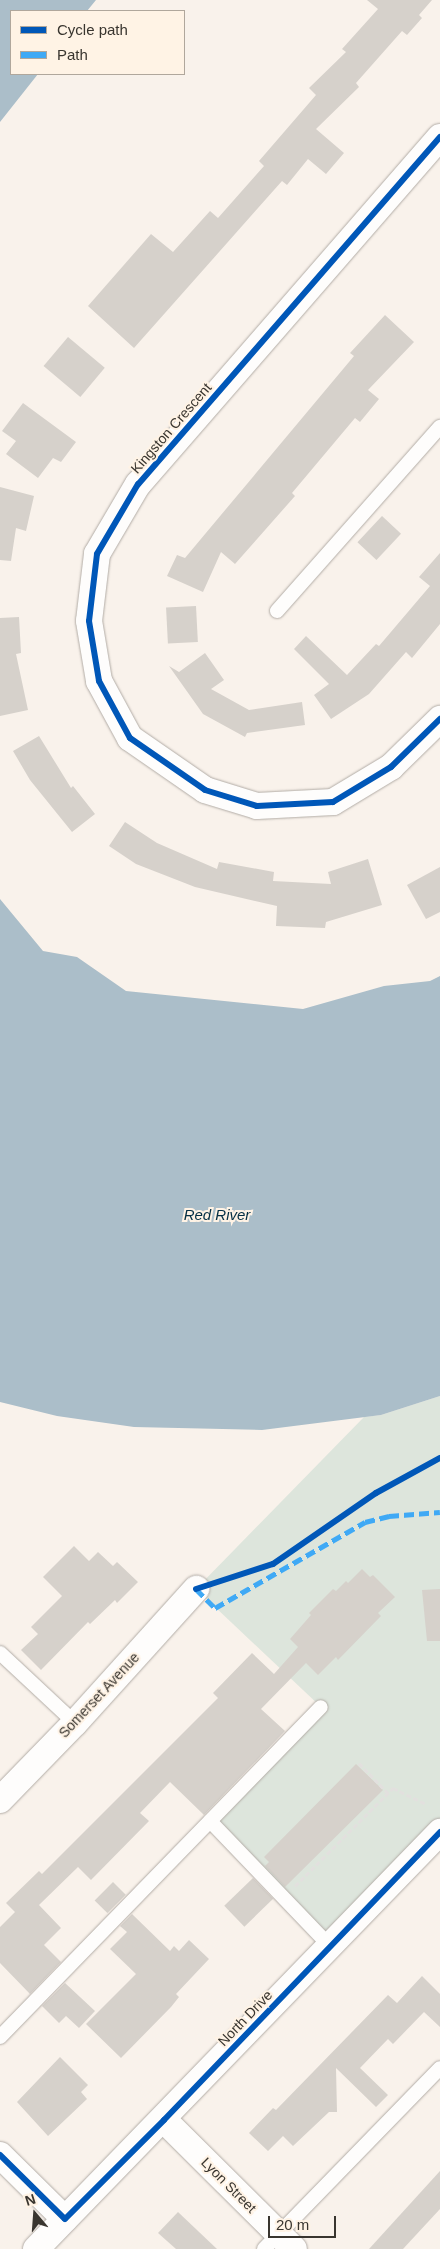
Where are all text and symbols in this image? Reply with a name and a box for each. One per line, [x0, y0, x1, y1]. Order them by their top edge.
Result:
legend [10, 10, 185, 75]
text: Cycle path [57, 21, 128, 38]
text: Path [57, 46, 88, 63]
street label: Kingston Crescent [127, 379, 215, 477]
water label: Red River [184, 1206, 250, 1224]
street label: Somerset Avenue [55, 1649, 143, 1741]
street label: North Drive [214, 1987, 276, 2049]
street label: Lyon Street [198, 2154, 260, 2216]
north arrow [10, 2189, 60, 2239]
text: N [23, 2191, 38, 2209]
scale bar [270, 2206, 338, 2238]
text: 20 m [276, 2216, 309, 2233]

